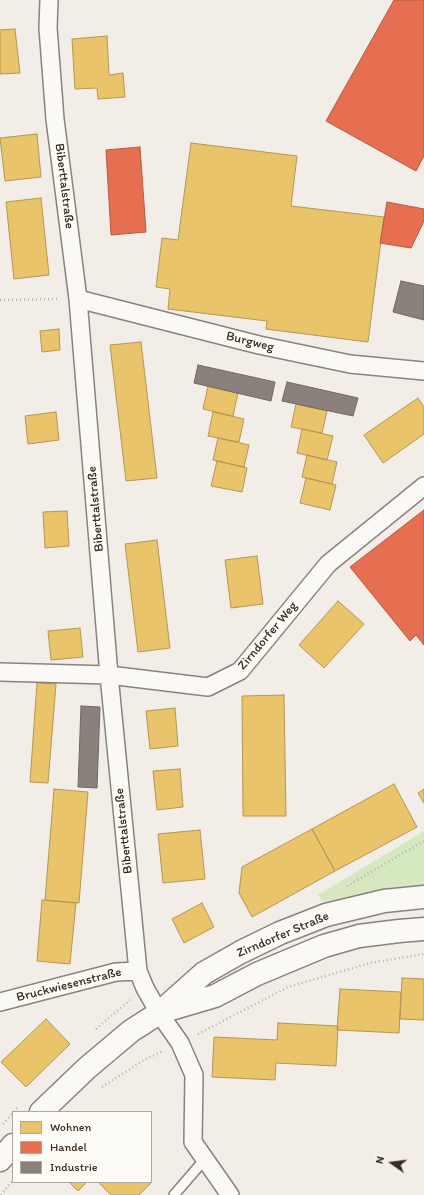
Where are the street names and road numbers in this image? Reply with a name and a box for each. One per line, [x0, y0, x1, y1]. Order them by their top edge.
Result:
street label: Biberttalstraße [51, 142, 77, 230]
street label: Burgweg [224, 328, 276, 356]
street label: Biberttalstraße [84, 465, 108, 553]
street label: Zirndorfer Weg [235, 599, 301, 673]
street label: Biberttalstraße [112, 787, 136, 875]
street label: Zirndorfer Straße [234, 908, 332, 962]
street label: Bruckwiesenstraße [15, 964, 123, 1006]

